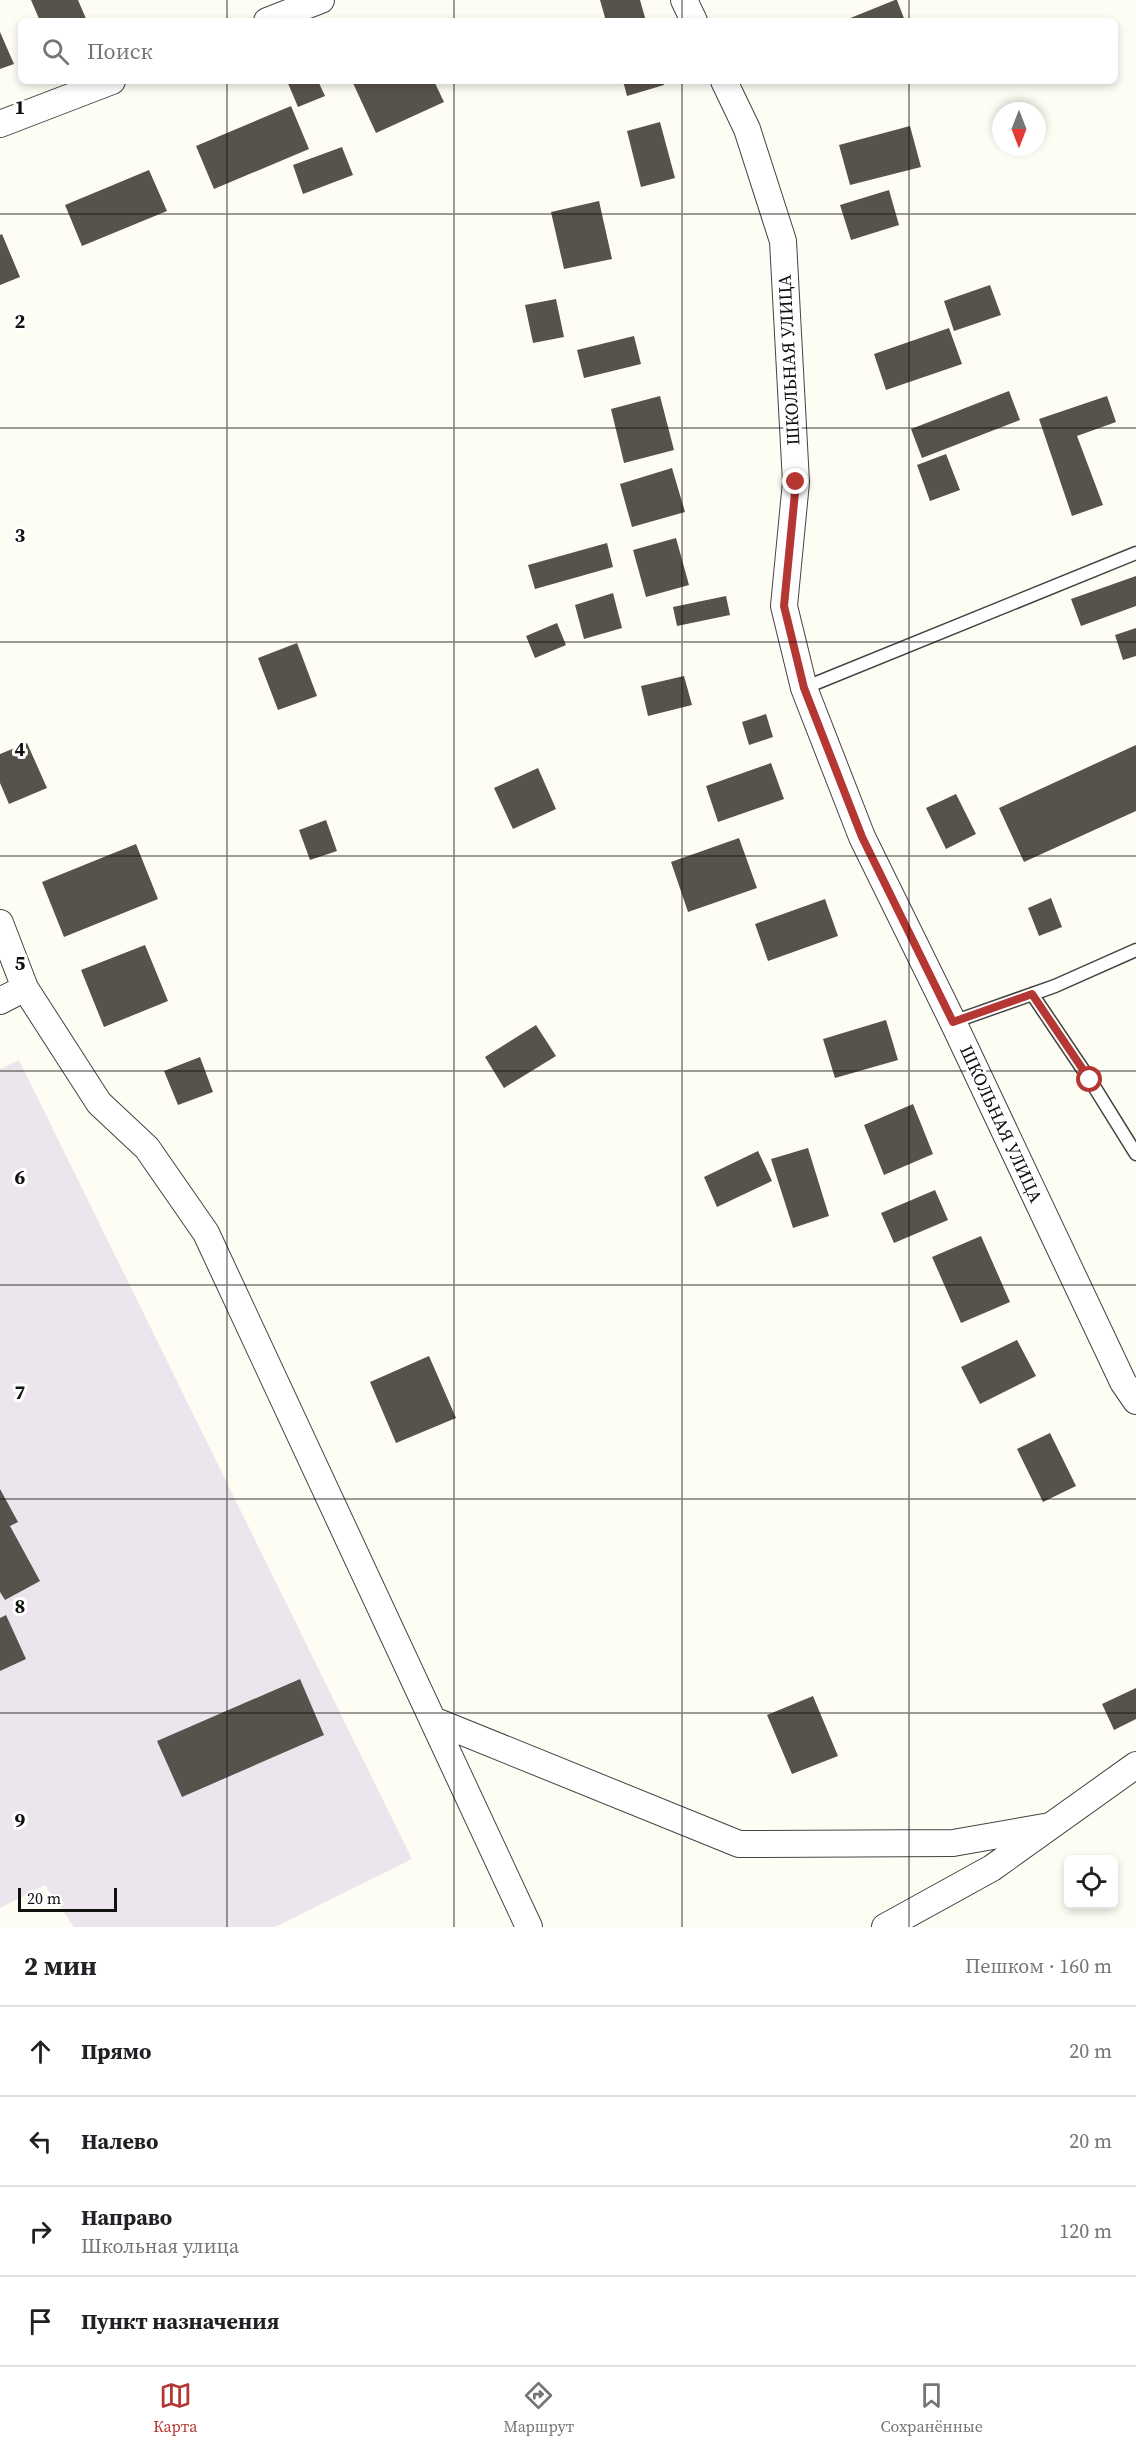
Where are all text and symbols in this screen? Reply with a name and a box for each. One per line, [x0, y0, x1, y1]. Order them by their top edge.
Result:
search box [18, 18, 1118, 84]
icon: search [39, 35, 72, 68]
text: Поиск [87, 36, 153, 66]
text: 1 [15, 93, 25, 121]
north arrow [992, 102, 1046, 156]
street label: ШКОЛЬНАЯ УЛИЦА [772, 274, 805, 446]
text: 2 [15, 307, 26, 335]
route end [782, 468, 808, 494]
text: 3 [15, 521, 26, 549]
text: 4 [15, 735, 26, 763]
text: 5 [15, 949, 26, 977]
street label: ШКОЛЬНАЯ УЛИЦА [954, 1041, 1049, 1207]
route start [1076, 1066, 1102, 1092]
text: 6 [15, 1163, 26, 1191]
text: 7 [15, 1378, 26, 1406]
text: 8 [15, 1592, 25, 1620]
text: 9 [15, 1806, 26, 1834]
map controls [1064, 1855, 1118, 1909]
button: locate [1064, 1855, 1118, 1909]
scale bar [18, 1885, 117, 1912]
text: 20 m [27, 1887, 61, 1909]
text: 2 мин [24, 1948, 97, 1984]
text: Пешком · 160 m [965, 1952, 1112, 1980]
icon: ahead [24, 2035, 57, 2068]
text: Прямо [81, 2036, 151, 2066]
text: 20 m [1069, 2037, 1112, 2065]
icon: left [24, 2125, 57, 2158]
text: Налево [81, 2126, 158, 2156]
text: 20 m [1069, 2127, 1112, 2155]
text: Направо [81, 2202, 172, 2232]
icon: right [24, 2215, 57, 2248]
text: 120 m [1059, 2217, 1112, 2245]
text: Школьная улица [81, 2232, 239, 2260]
icon: arrive [24, 2305, 57, 2338]
text: Пункт назначения [81, 2306, 279, 2336]
tab: Карта [153, 2379, 197, 2437]
tab: Маршрут [504, 2379, 574, 2437]
tab: Сохранённые [880, 2379, 983, 2437]

